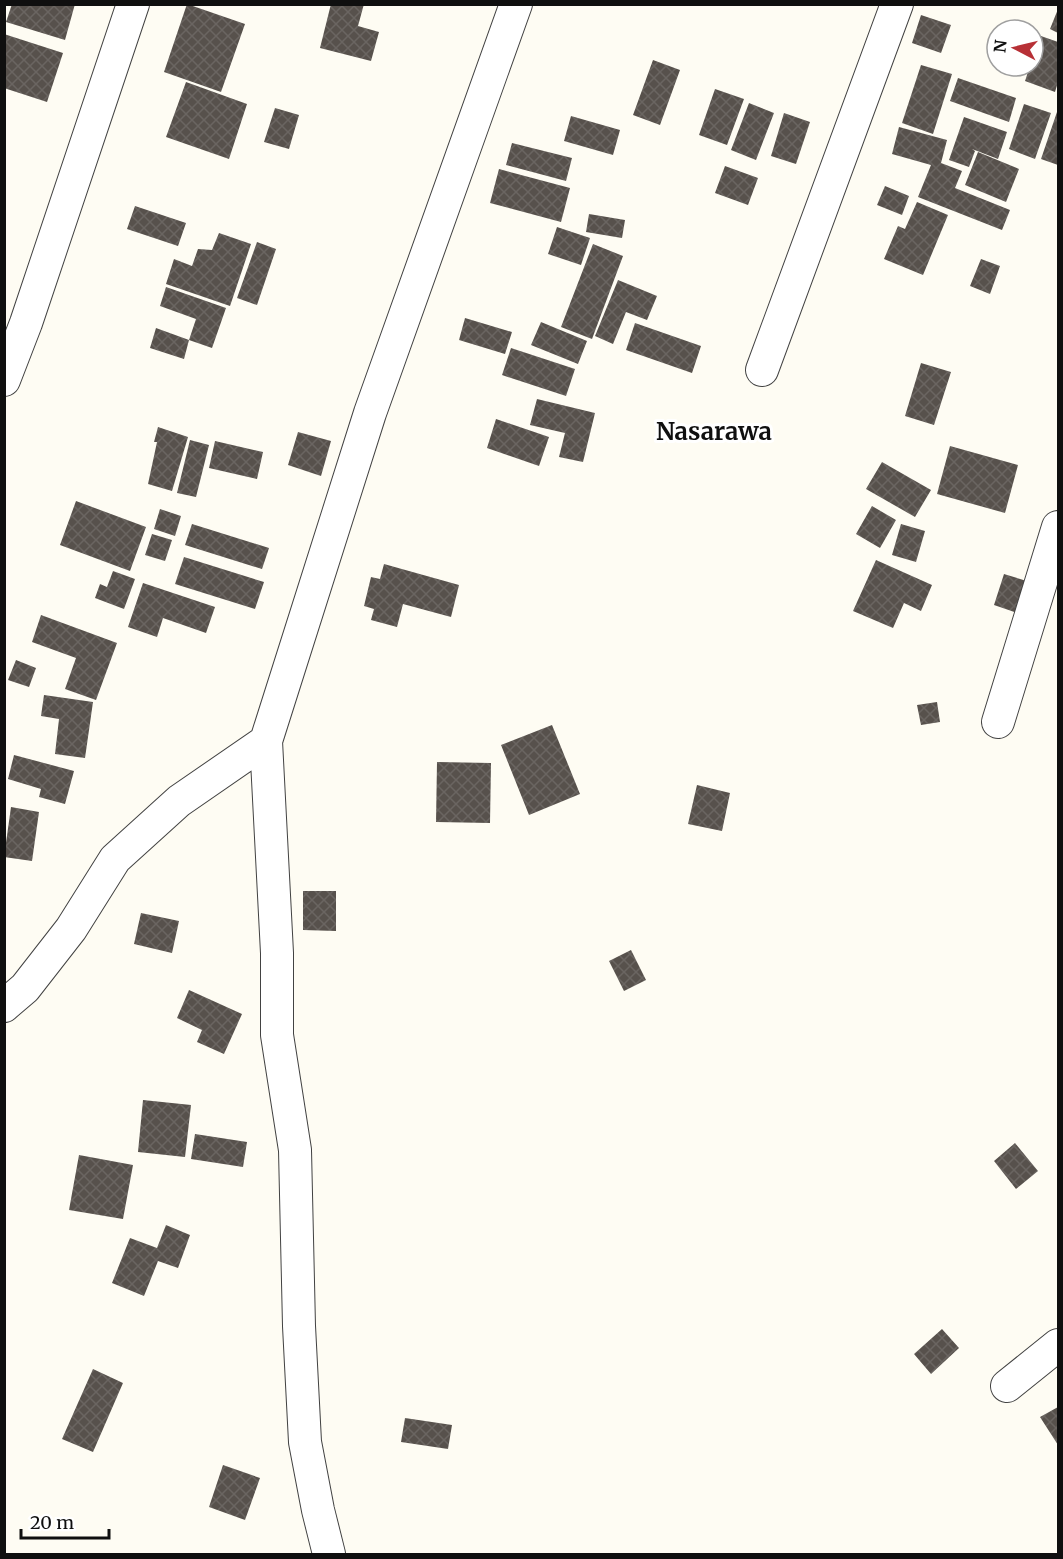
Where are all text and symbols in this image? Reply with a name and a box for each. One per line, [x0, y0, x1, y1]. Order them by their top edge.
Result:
north arrow [985, 18, 1045, 78]
text: N [989, 38, 1011, 54]
district label: Nasarawa [656, 416, 772, 447]
scale bar [21, 1502, 110, 1540]
text: 20 m [30, 1511, 74, 1534]

